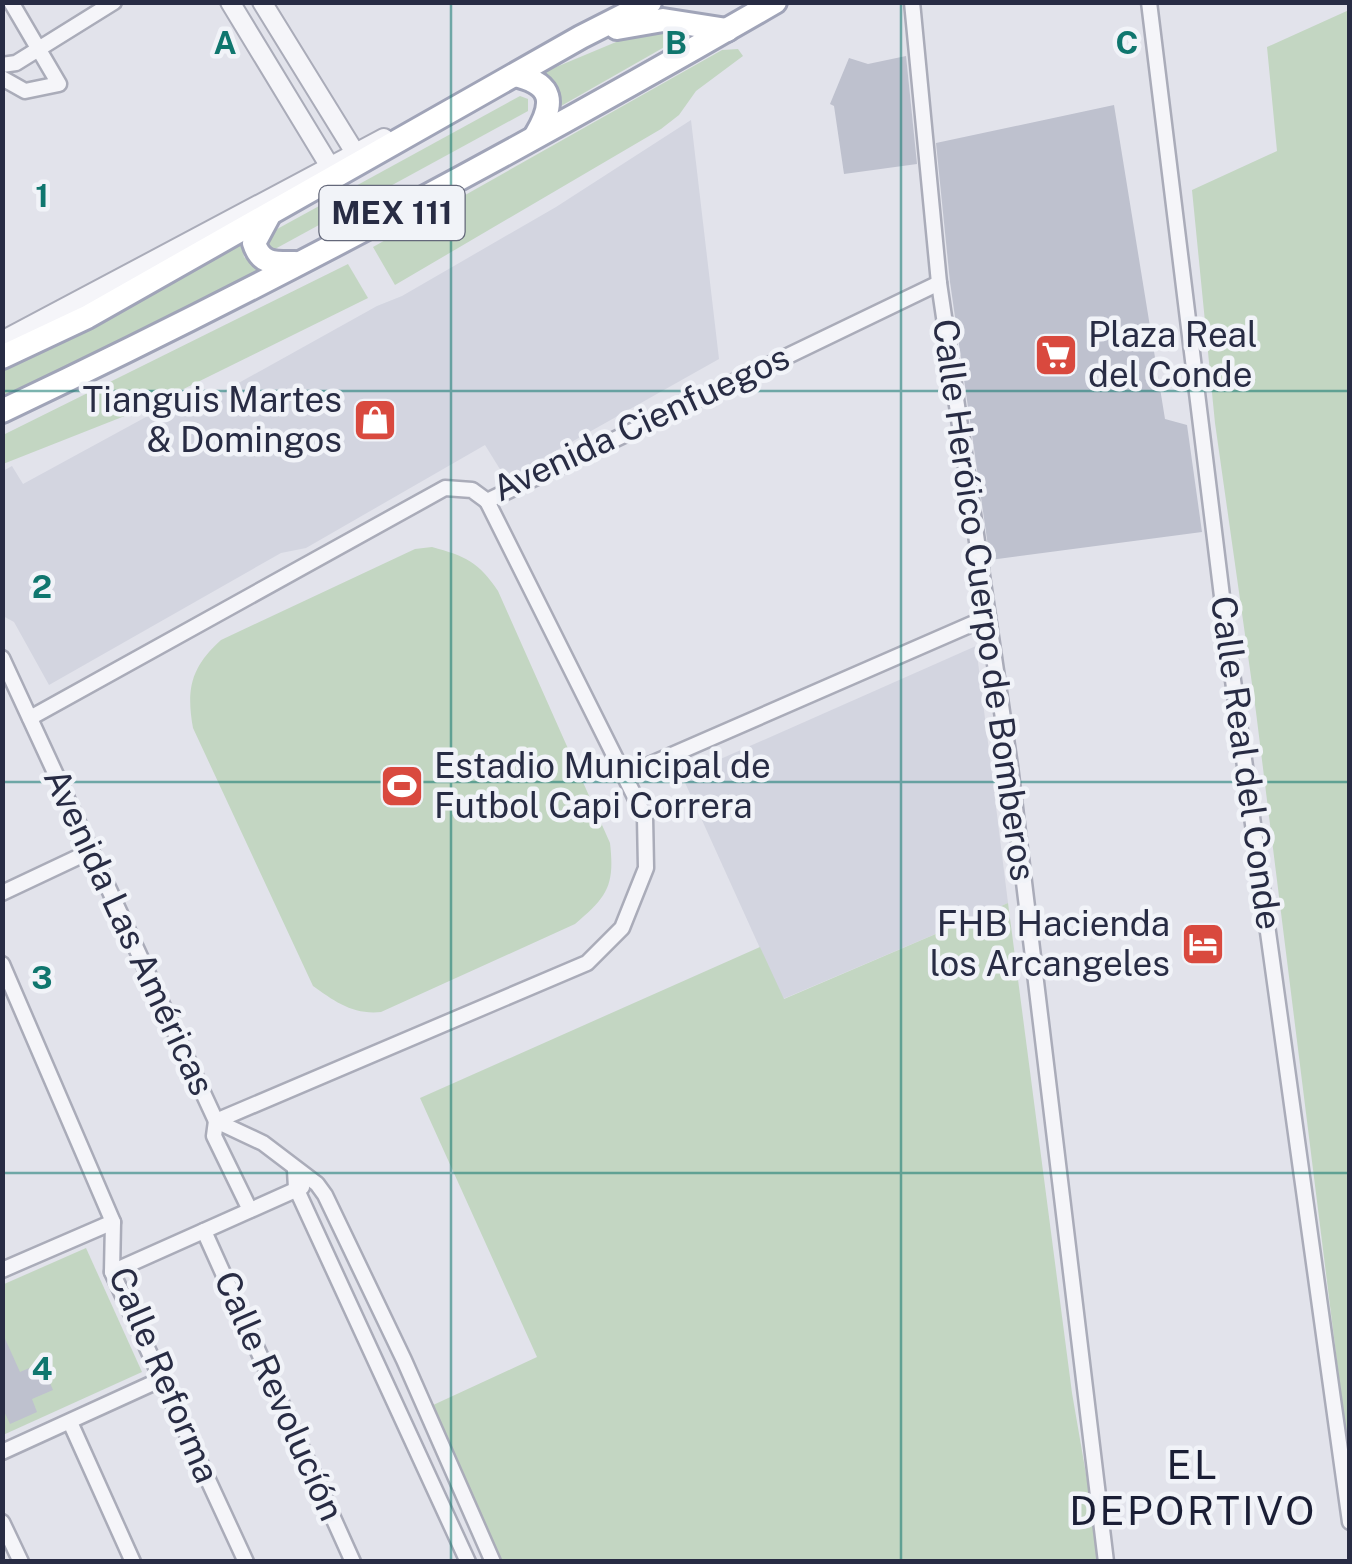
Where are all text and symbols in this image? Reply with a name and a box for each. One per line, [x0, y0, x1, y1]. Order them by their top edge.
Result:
text: A [213, 24, 237, 61]
text: B [665, 24, 687, 61]
text: C [1116, 24, 1138, 61]
text: 1 [35, 177, 49, 214]
road number: MEX 111 [320, 186, 464, 240]
place label: Plaza Real del Conde [1088, 314, 1258, 395]
street label: Calle Heróico Cuerpo de Bomberos [925, 316, 1044, 883]
supermarket icon: Plaza Real del Conde [1033, 332, 1079, 378]
street label: Avenida Cienfuegos [486, 336, 795, 509]
place label: Tianguis Martes & Domingos [82, 379, 342, 460]
shop icon: Tianguis Martes & Domingos [352, 397, 398, 443]
text: 2 [32, 568, 52, 605]
street label: Calle Real del Conde [1203, 594, 1290, 932]
place label: Estadio Municipal de Futbol Capi Correra [434, 745, 771, 826]
street label: Avenida Las Américas [36, 762, 223, 1101]
sports icon: Estadio Municipal de Futbol Capi Correra [379, 763, 425, 809]
place label: FHB Hacienda los Arcangeles [930, 903, 1170, 984]
hotel icon: FHB Hacienda los Arcangeles [1180, 921, 1226, 967]
text: 3 [31, 959, 53, 996]
street label: Calle Reforma [101, 1261, 228, 1489]
street label: Calle Revolucíón [206, 1265, 353, 1527]
text: 4 [32, 1350, 53, 1387]
district label: EL DEPORTIVO [1069, 1441, 1317, 1534]

